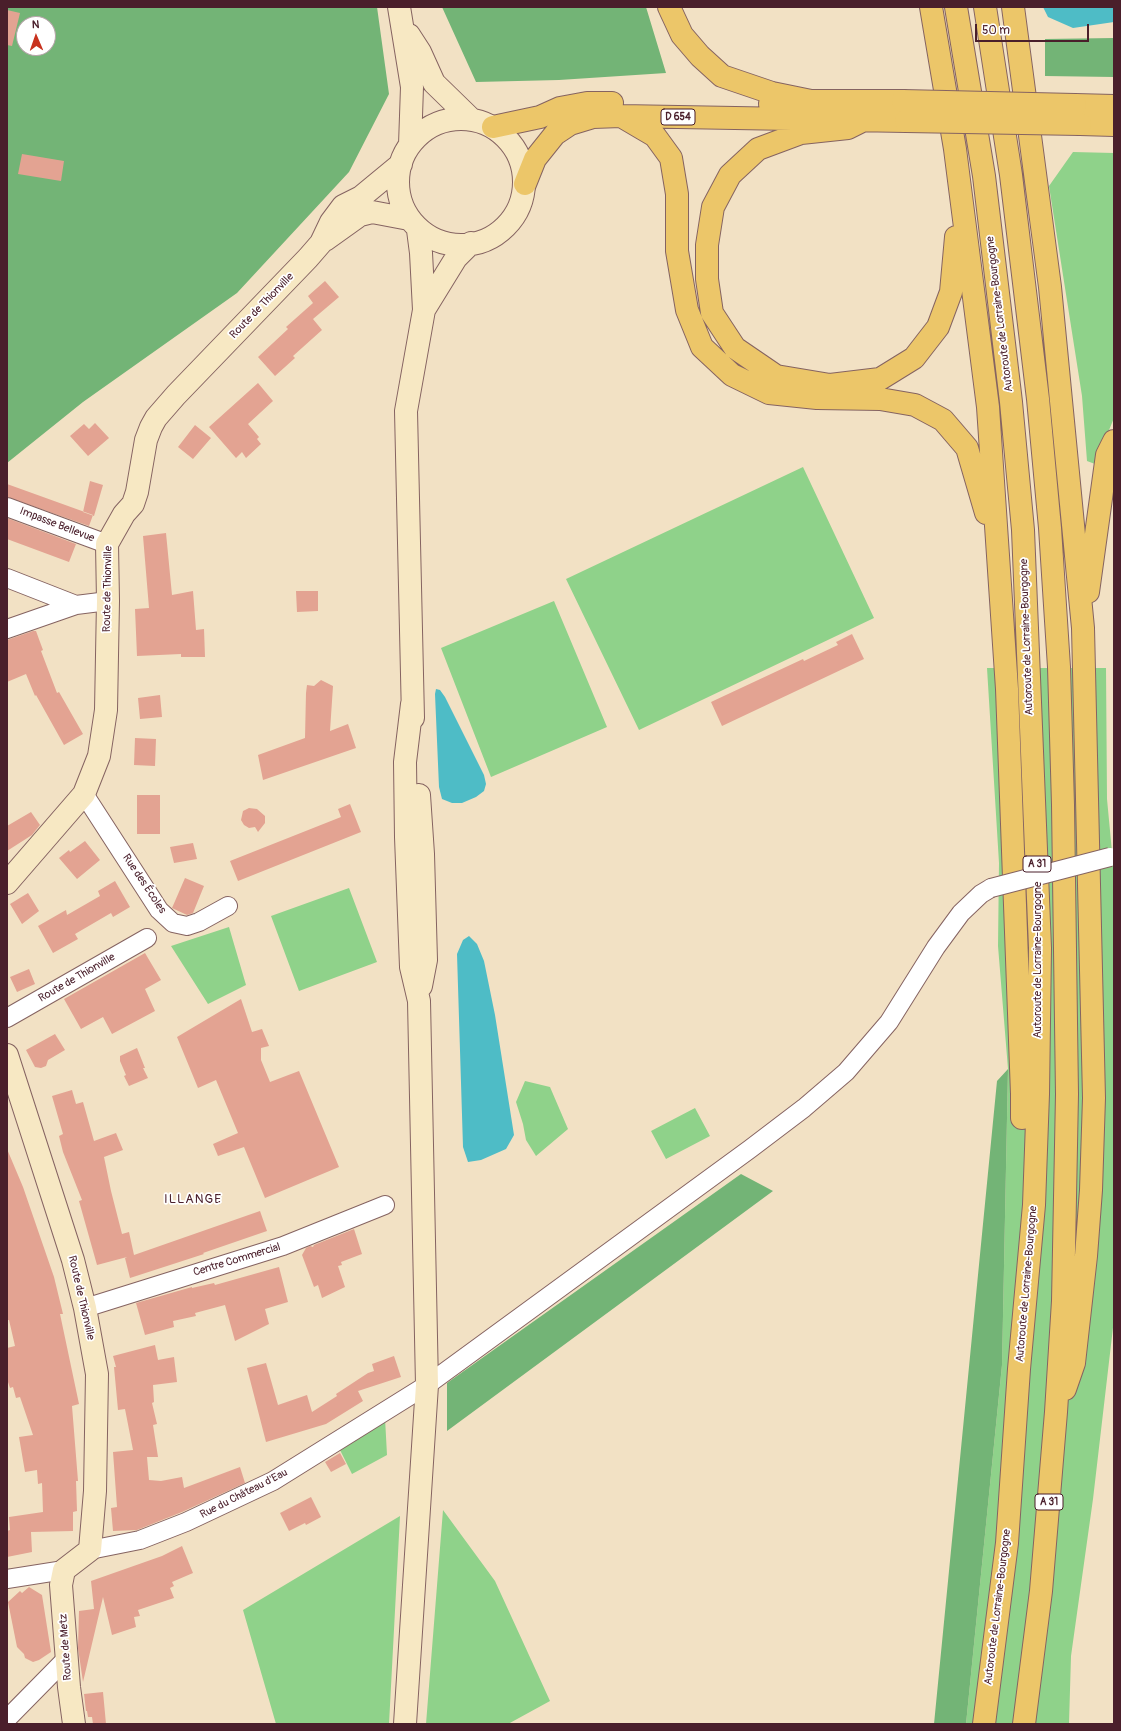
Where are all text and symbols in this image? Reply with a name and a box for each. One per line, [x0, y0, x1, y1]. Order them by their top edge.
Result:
north arrow [16, 16, 56, 56]
scale bar [977, 16, 1091, 42]
text: N [32, 18, 40, 31]
text: 50 m [982, 23, 1010, 38]
road number: D 654 [661, 109, 695, 125]
street label: Autoroute de Lorraine-Bourgogne [984, 235, 1016, 393]
street label: Route de Thionville [227, 270, 297, 342]
street label: Impasse Bellevue [18, 505, 96, 545]
street label: Route de Thionville [101, 546, 115, 632]
street label: Autoroute de Lorraine-Bourgogne [1018, 558, 1036, 716]
street label: Rue des Écoles [119, 852, 169, 916]
road number: A 31 [1023, 856, 1051, 872]
street label: Autoroute de Lorraine-Bourgogne [1031, 882, 1045, 1038]
street label: Route de Thionville [36, 951, 118, 1005]
district label: ILLANGE [164, 1192, 222, 1208]
street label: Autoroute de Lorraine-Bourgogne [1014, 1205, 1040, 1363]
street label: Centre Commercial [192, 1240, 282, 1280]
street label: Route de Thionville [65, 1254, 97, 1342]
street label: Rue du Château d'Eau [198, 1466, 290, 1522]
road number: A 31 [1035, 1494, 1063, 1510]
street label: Autoroute de Lorraine-Bourgogne [982, 1528, 1014, 1686]
street label: Route de Metz [57, 1613, 75, 1681]

